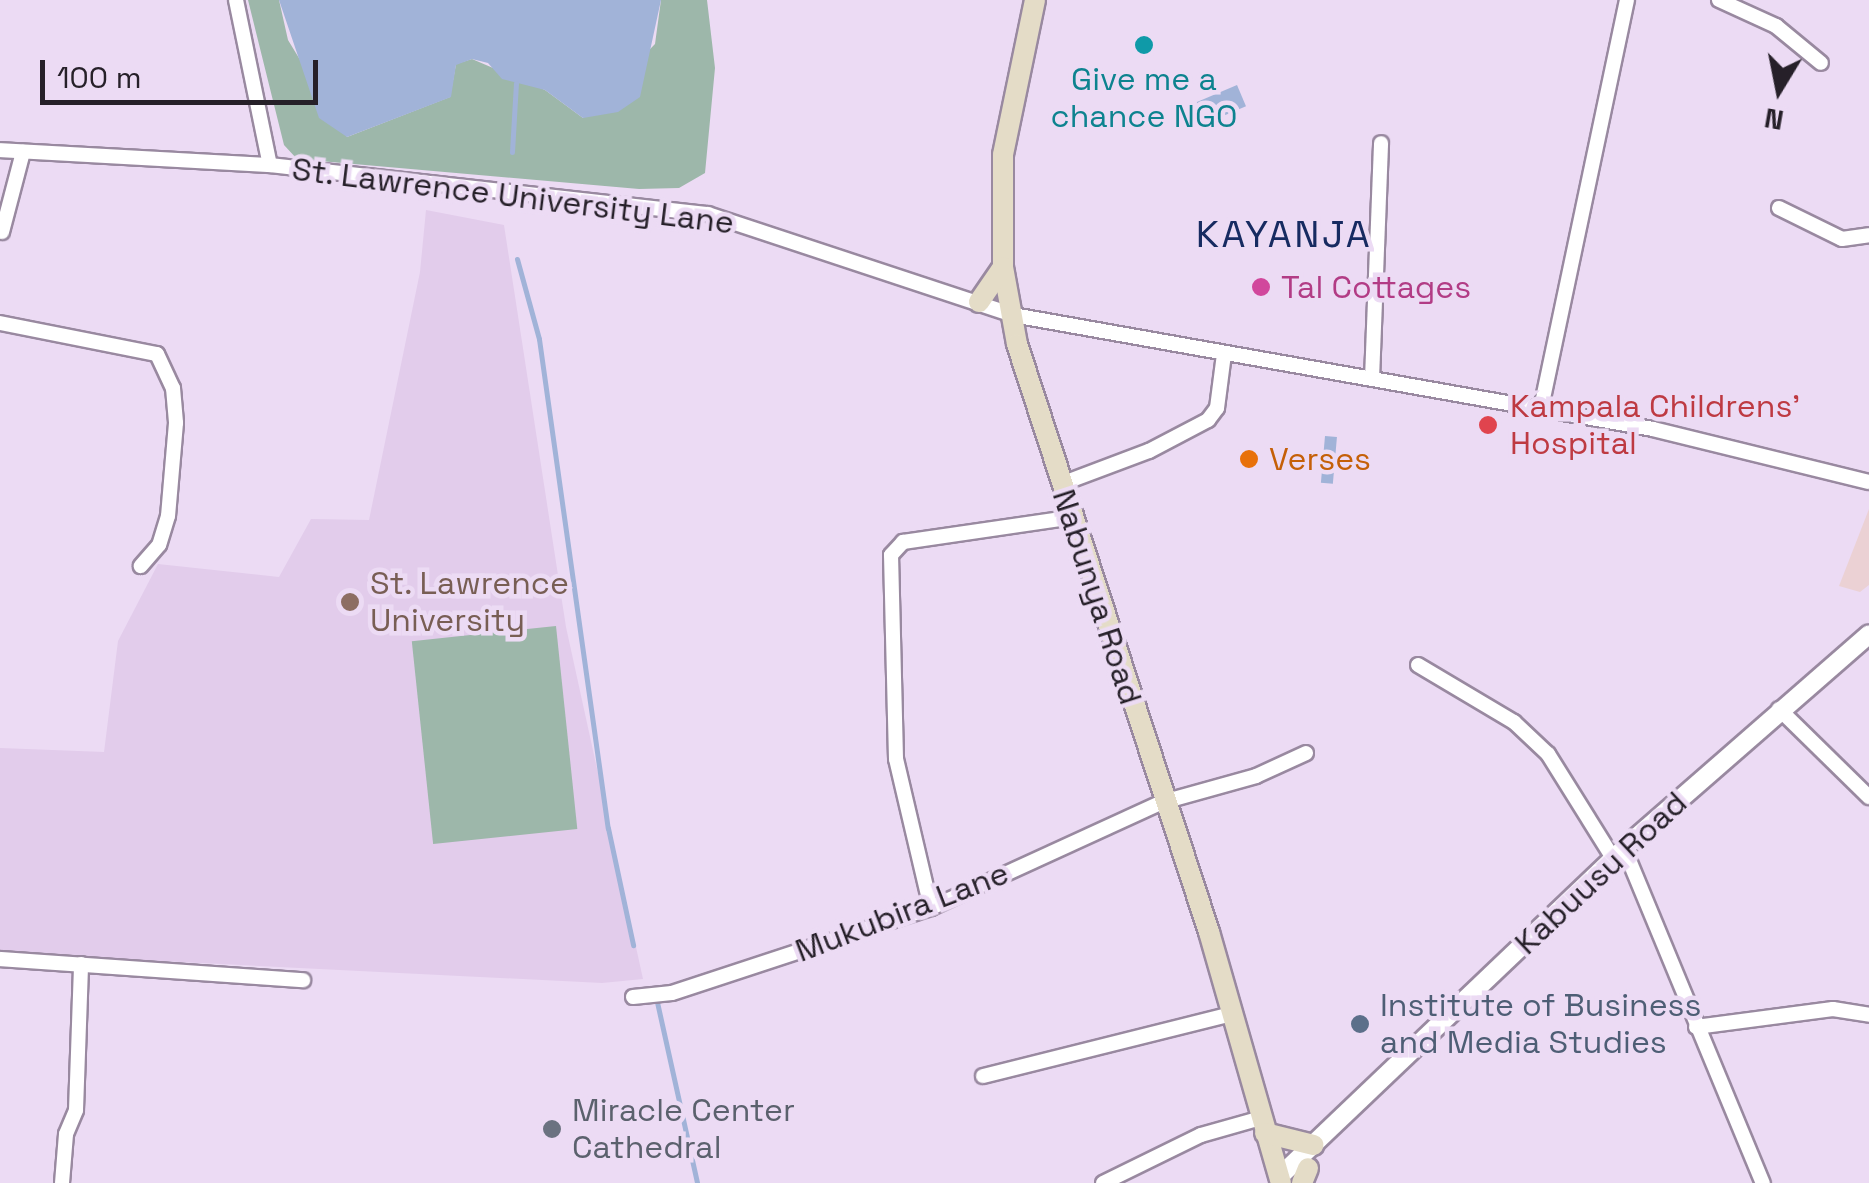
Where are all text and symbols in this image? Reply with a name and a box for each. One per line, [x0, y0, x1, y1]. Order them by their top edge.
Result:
marker: Give me a chance NGO [1133, 34, 1155, 56]
scale bar [45, 40, 322, 102]
north arrow [1729, 40, 1829, 140]
text: 100 m [57, 58, 142, 97]
place label: Give me a chance NGO [1051, 61, 1237, 136]
text: N [1761, 100, 1786, 139]
street label: St. Lawrence University Lane [289, 150, 737, 242]
district label: KAYANJA [1196, 212, 1372, 258]
place label: Tal Cottages [1281, 268, 1471, 306]
marker: Tal Cottages [1250, 276, 1272, 298]
place label: Kampala Childrens' Hospital [1510, 388, 1800, 463]
marker: Kampala Childrens' Hospital [1475, 412, 1501, 438]
place label: Verses [1269, 440, 1371, 478]
marker: Verses [1238, 448, 1260, 470]
street label: Nabunya Road [1044, 485, 1150, 709]
place label: St. Lawrence University [370, 565, 570, 640]
marker: St. Lawrence University [339, 591, 361, 613]
street label: Kabuusu Road [1507, 784, 1695, 962]
street label: Mukubira Lane [790, 854, 1014, 970]
place label: Institute of Business and Media Studies [1380, 987, 1701, 1062]
marker: Institute of Business and Media Studies [1349, 1013, 1371, 1035]
place label: Miracle Center Cathedral [572, 1092, 795, 1167]
marker: Miracle Center Cathedral [541, 1118, 563, 1140]

